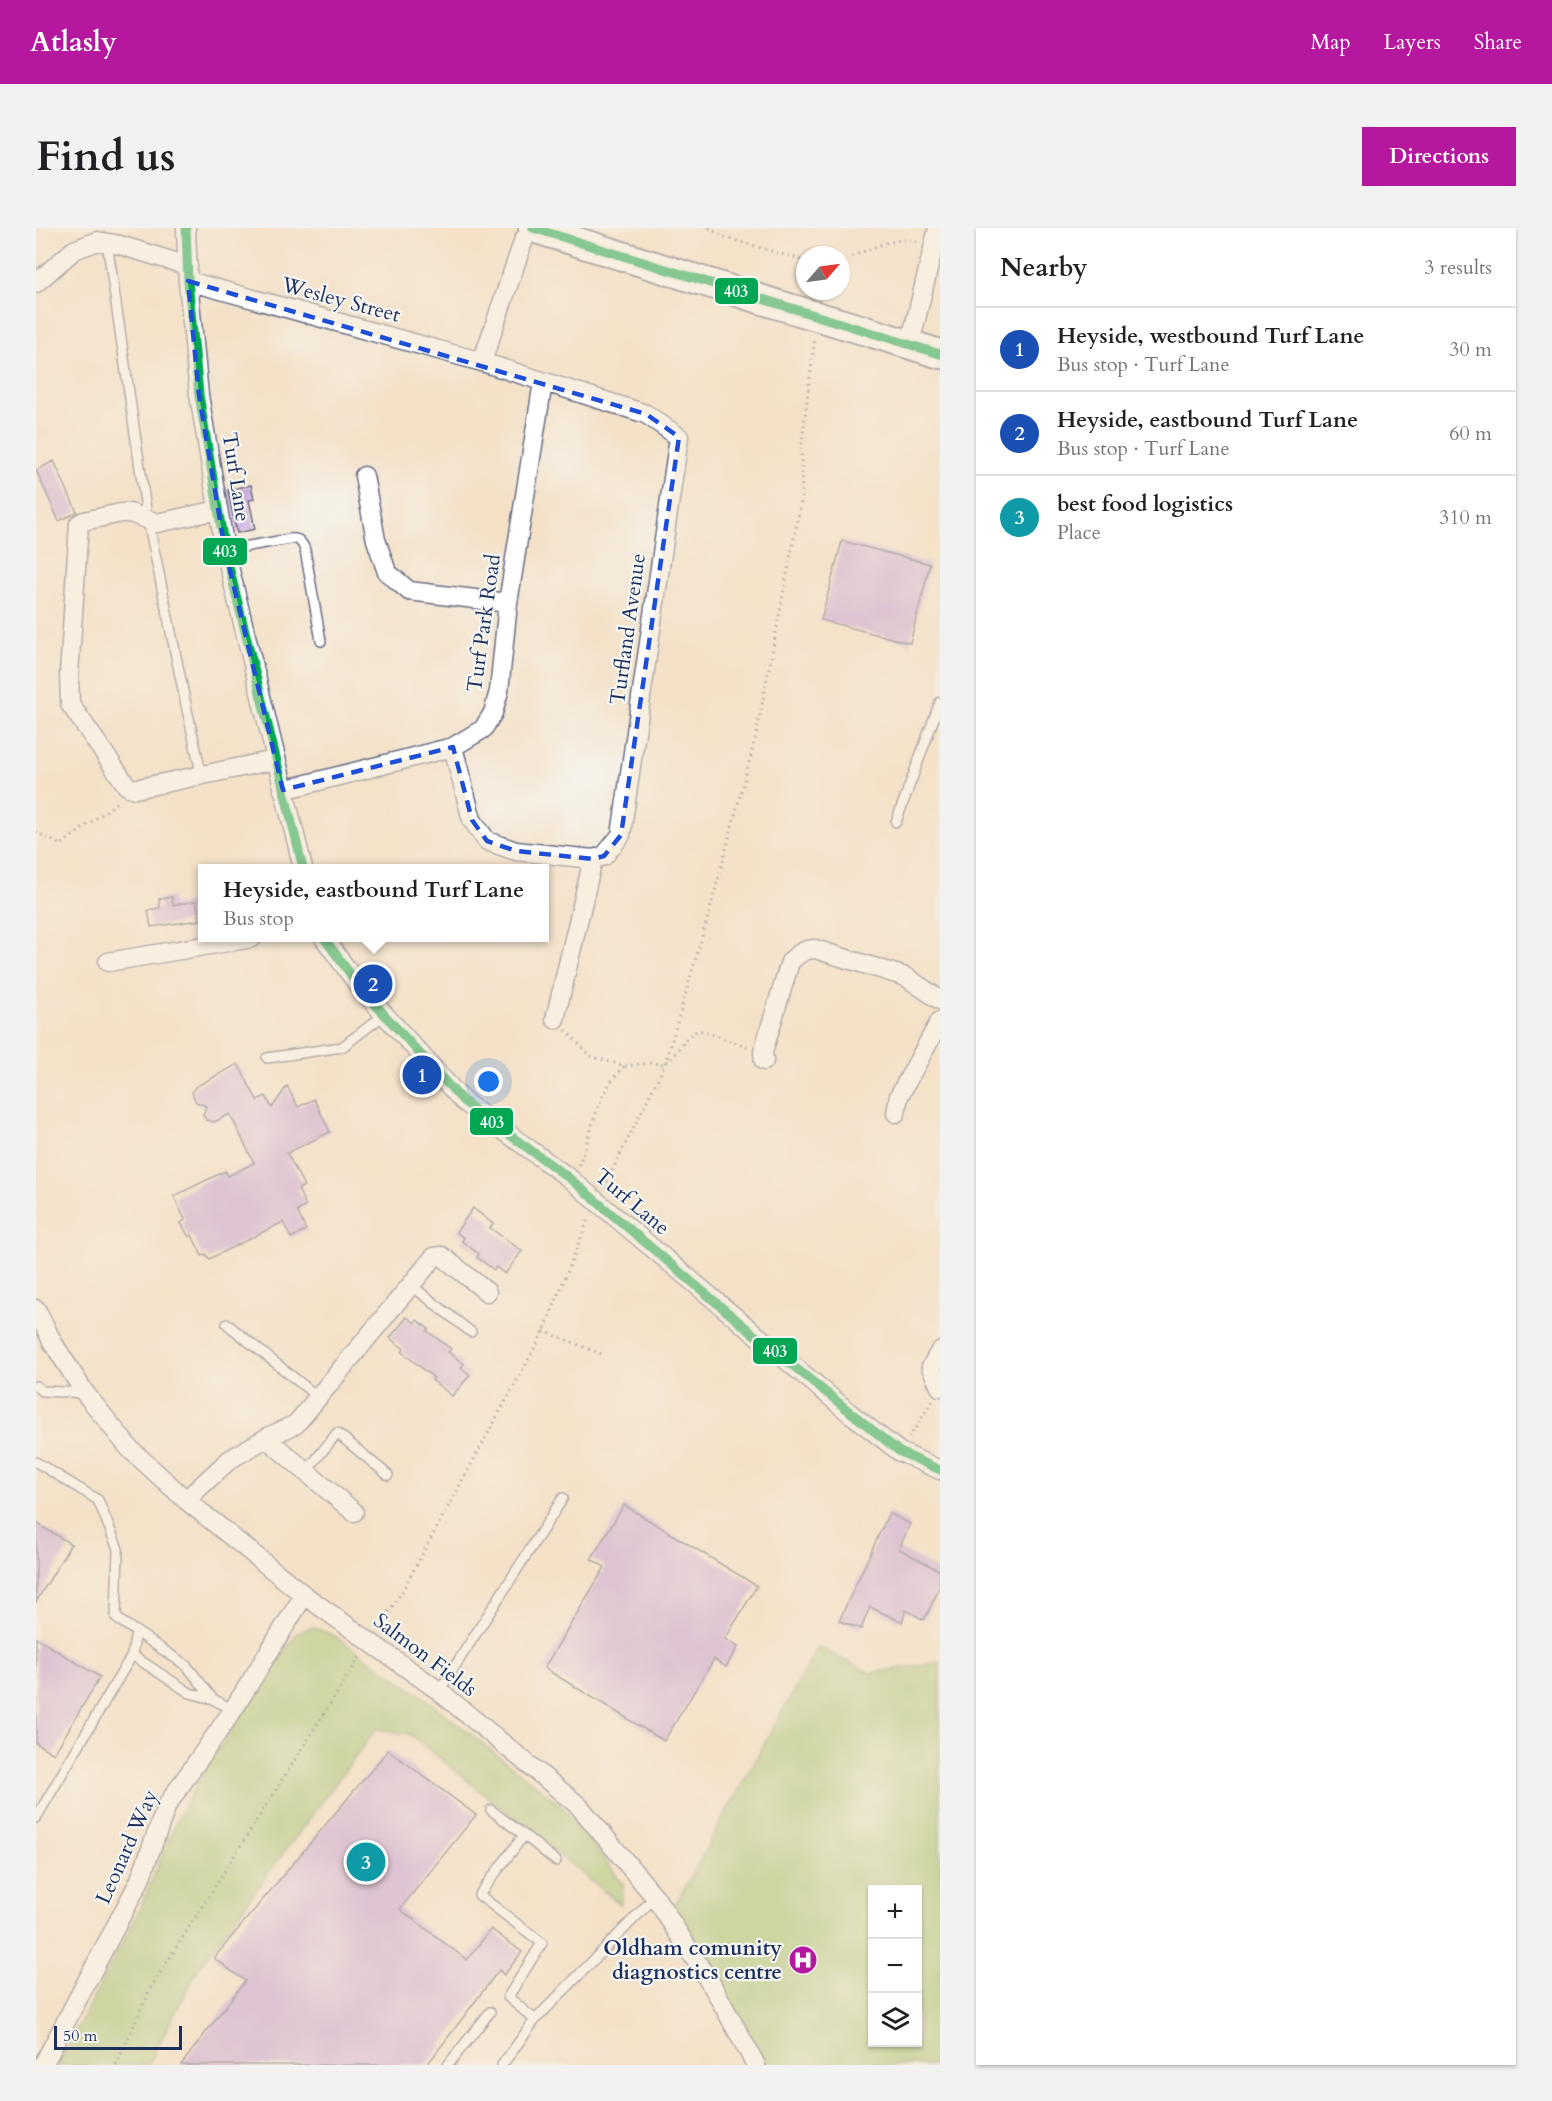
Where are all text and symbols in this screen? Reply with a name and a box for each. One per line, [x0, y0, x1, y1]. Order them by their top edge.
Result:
text: Atlasly [30, 23, 117, 61]
text: Map [1311, 28, 1351, 57]
text: Layers [1384, 28, 1441, 57]
text: Share [1474, 28, 1522, 57]
button: Directions [1362, 127, 1516, 186]
text: Find us [36, 128, 176, 185]
north arrow [796, 246, 850, 300]
text: Nearby [1000, 250, 1088, 285]
text: 3 results [1424, 254, 1492, 281]
street label: Wesley Street [277, 270, 404, 330]
line badge: 403 [714, 277, 759, 305]
text: 403 [724, 281, 748, 303]
text: Heyside, westbound Turf Lane [1057, 321, 1364, 351]
text: 1 [1014, 336, 1025, 363]
text: 30 m [1449, 336, 1492, 363]
text: Bus stop · Turf Lane [1057, 351, 1230, 378]
text: Heyside, eastbound Turf Lane [1057, 405, 1358, 435]
text: 2 [1014, 420, 1025, 447]
text: 60 m [1449, 420, 1492, 447]
street label: Turf Lane [215, 430, 257, 524]
text: Bus stop · Turf Lane [1057, 435, 1230, 462]
text: best food logistics [1057, 489, 1233, 519]
text: 3 [1014, 504, 1025, 531]
text: 310 m [1439, 504, 1492, 531]
text: Place [1057, 519, 1101, 546]
line badge: 403 [202, 537, 248, 566]
text: 403 [213, 541, 237, 563]
street label: Turfland Avenue [603, 551, 653, 707]
street label: Turf Park Road [460, 552, 508, 694]
popup [198, 864, 549, 942]
text: Heyside, eastbound Turf Lane [223, 875, 524, 905]
text: Bus stop [223, 905, 294, 932]
pin: 2 [354, 962, 392, 1006]
pin: 1 [402, 1052, 442, 1098]
your location [474, 1067, 503, 1096]
line badge: 403 [469, 1107, 514, 1136]
text: 403 [480, 1112, 504, 1134]
street label: Turf Lane [588, 1162, 676, 1242]
line badge: 403 [752, 1337, 798, 1365]
text: 403 [763, 1341, 787, 1363]
street label: Salmon Fields [367, 1607, 483, 1703]
street label: Leonard Way [89, 1785, 165, 1909]
pin: 3 [346, 1840, 386, 1884]
map controls [868, 1885, 922, 2047]
button: + [868, 1885, 922, 1939]
place label: Oldham comunity diagnostics centre [603, 1934, 782, 1987]
button: − [868, 1939, 922, 1993]
hospital icon: Oldham comunity diagnostics centre [787, 1944, 819, 1976]
button: layers [868, 1993, 922, 2047]
scale bar [54, 2023, 182, 2050]
text: 50 m [63, 2025, 97, 2047]

